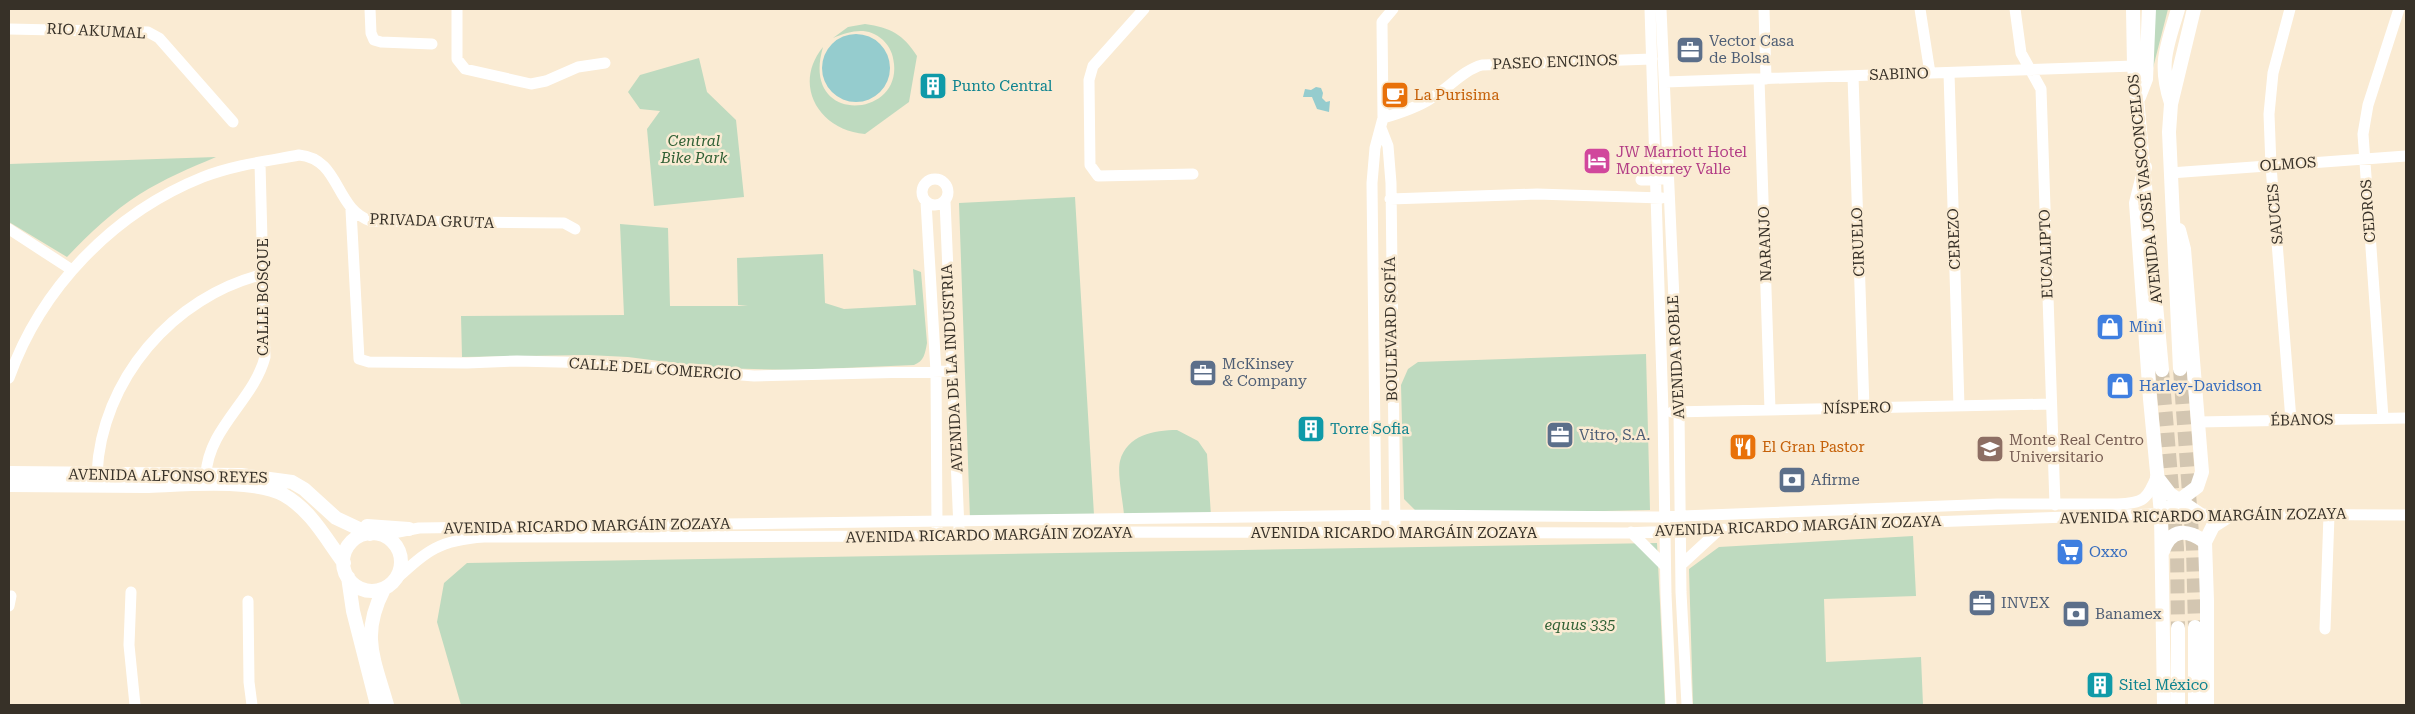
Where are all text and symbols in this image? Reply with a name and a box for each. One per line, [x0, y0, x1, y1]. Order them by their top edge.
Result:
street label: RIO AKUMAL [46, 19, 146, 43]
place label: Vector Casa de Bolsa [1709, 32, 1794, 67]
office icon: Vector Casa de Bolsa [1675, 35, 1705, 65]
street label: PASEO ENCINOS [1492, 51, 1618, 73]
street label: SABINO [1869, 64, 1929, 84]
building icon: Punto Central [918, 71, 948, 101]
street label: AVENIDA JOSÉ VASCONCELOS [2124, 73, 2166, 305]
place label: Punto Central [952, 77, 1053, 95]
cafe icon: La Purisima [1380, 80, 1410, 110]
place label: La Purisima [1414, 86, 1499, 104]
park label: Central Bike Park [660, 132, 728, 167]
place label: JW Marriott Hotel Monterrey Valle [1616, 143, 1747, 178]
hotel icon: JW Marriott Hotel Monterrey Valle [1582, 146, 1612, 176]
street label: OLMOS [2259, 153, 2317, 175]
street label: CEDROS [2357, 179, 2379, 243]
street label: SAUCES [2263, 183, 2287, 245]
street label: NARANJO [1755, 206, 1775, 282]
street label: CIRUELO [1848, 207, 1868, 277]
street label: CEREZO [1944, 208, 1964, 270]
street label: EUCALIPTO [2035, 209, 2057, 299]
street label: PRIVADA GRUTA [369, 210, 495, 232]
street label: CALLE BOSQUE [254, 238, 272, 356]
street label: BOULEVARD SOFÍA [1381, 256, 1401, 402]
street label: AVENIDA DE LA INDUSTRIA [938, 263, 966, 472]
street label: AVENIDA ROBLE [1664, 295, 1688, 419]
shop icon: Mini [2095, 312, 2125, 342]
place label: Mini [2129, 318, 2163, 336]
street label: CALLE DEL COMERCIO [568, 354, 742, 384]
place label: McKinsey & Company [1222, 355, 1307, 390]
office icon: McKinsey & Company [1188, 358, 1218, 388]
shop icon: Harley-Davidson [2105, 371, 2135, 401]
place label: Harley-Davidson [2139, 377, 2262, 395]
street label: NÍSPERO [1823, 398, 1891, 418]
street label: ÉBANOS [2270, 410, 2334, 430]
building icon: Torre Sofia [1296, 414, 1326, 444]
place label: Torre Sofia [1330, 420, 1409, 438]
office icon: Vitro, S.A. [1545, 420, 1575, 450]
place label: Vitro, S.A. [1579, 426, 1650, 444]
place label: Monte Real Centro Universitario [2009, 431, 2144, 466]
restaurant icon: El Gran Pastor [1728, 432, 1758, 462]
school or university icon: Monte Real Centro Universitario [1975, 434, 2005, 464]
place label: El Gran Pastor [1762, 438, 1865, 456]
street label: AVENIDA ALFONSO REYES [68, 465, 268, 487]
bank icon: Afirme [1777, 465, 1807, 495]
place label: Afirme [1811, 471, 1860, 489]
street label: AVENIDA RICARDO MARGÁIN ZOZAYA [2060, 504, 2347, 528]
street label: AVENIDA RICARDO MARGÁIN ZOZAYA [1654, 512, 1942, 540]
street label: AVENIDA RICARDO MARGÁIN ZOZAYA [444, 514, 731, 538]
street label: AVENIDA RICARDO MARGÁIN ZOZAYA [846, 523, 1133, 547]
street label: AVENIDA RICARDO MARGÁIN ZOZAYA [1251, 524, 1538, 542]
supermarket icon: Oxxo [2055, 537, 2085, 567]
place label: Oxxo [2089, 543, 2128, 561]
office icon: INVEX [1967, 588, 1997, 618]
place label: INVEX [2001, 594, 2050, 612]
bank icon: Banamex [2061, 599, 2091, 629]
place label: Banamex [2095, 605, 2162, 623]
park label: equus 335 [1544, 616, 1616, 634]
building icon: Sitel México [2085, 670, 2115, 700]
place label: Sitel México [2119, 676, 2208, 694]

